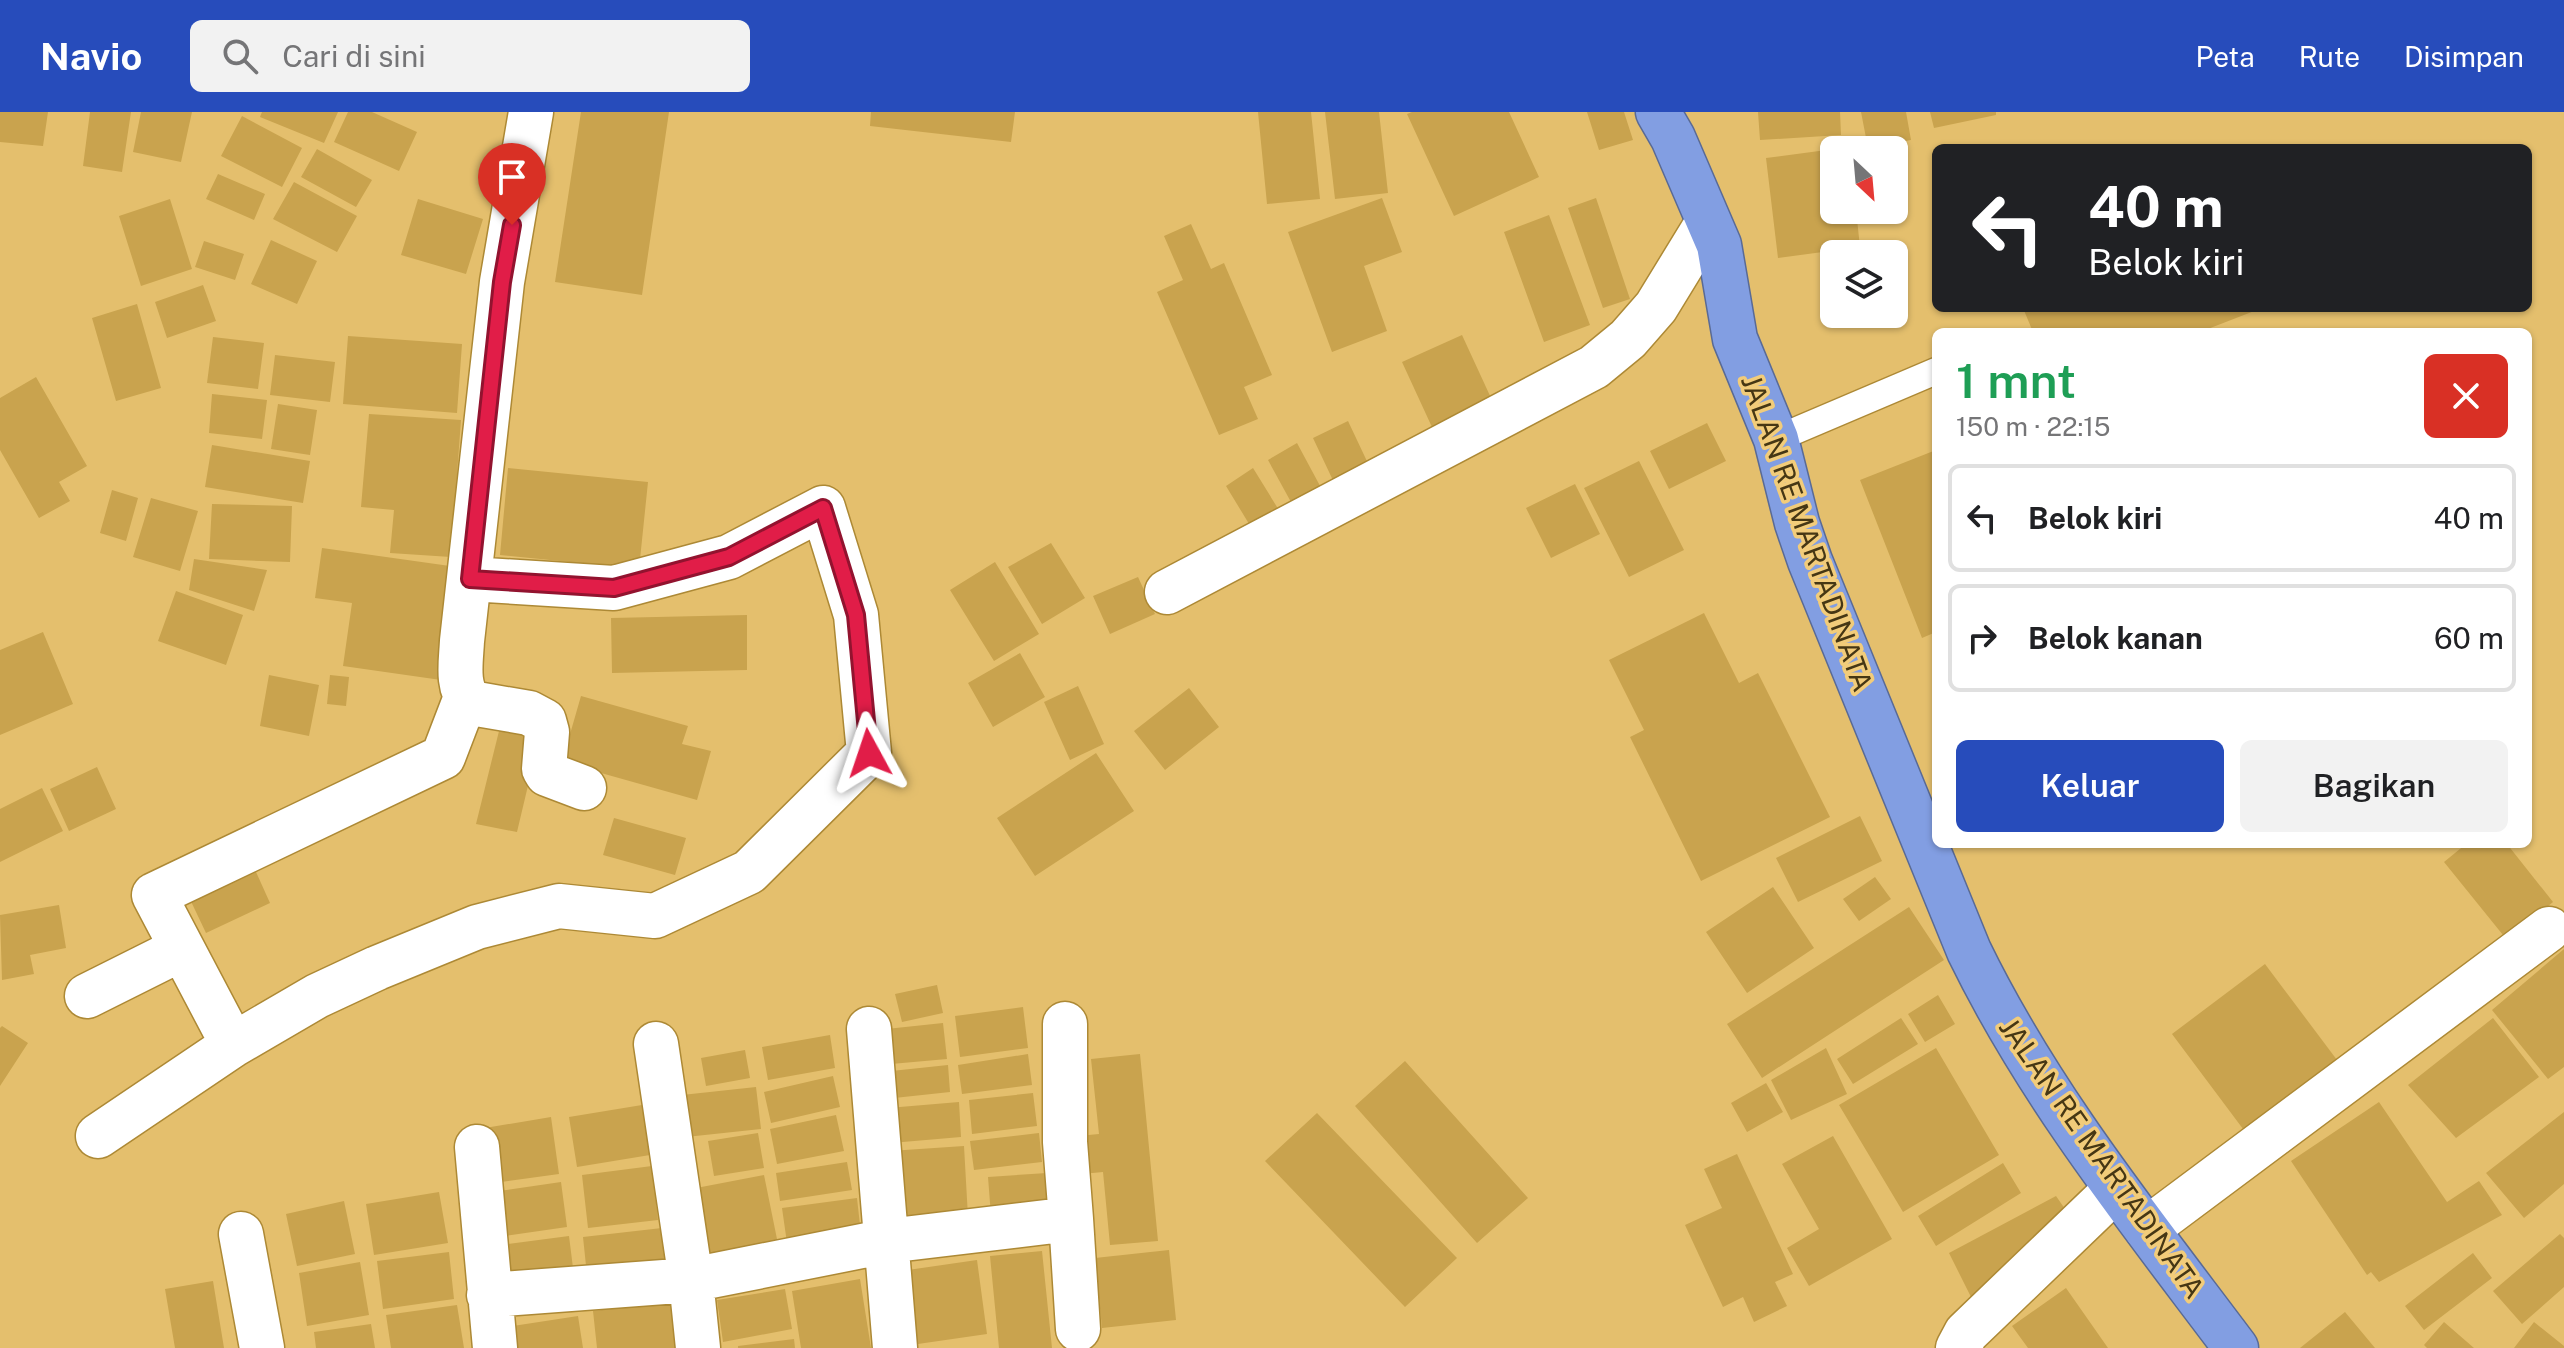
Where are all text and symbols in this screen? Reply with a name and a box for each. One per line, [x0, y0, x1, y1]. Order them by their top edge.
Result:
search box [190, 20, 750, 92]
text: Navio [40, 34, 142, 79]
icon: search [218, 34, 262, 78]
text: Cari di sini [282, 38, 426, 74]
text: Peta [2196, 40, 2255, 73]
text: Rute [2299, 40, 2360, 73]
text: Disimpan [2404, 40, 2524, 73]
north arrow [1820, 136, 1908, 224]
map controls [1820, 136, 1908, 328]
pin [478, 143, 546, 225]
icon: arrive [490, 155, 534, 199]
text: 40 m [2088, 174, 2224, 240]
icon: left [1956, 176, 2060, 280]
button: layers [1820, 240, 1908, 328]
text: Belok kiri [2088, 241, 2244, 283]
text: 1 mnt [1956, 352, 2076, 409]
button: close [2424, 354, 2508, 438]
street label: JALAN RE MARTADINATA [1735, 370, 1880, 696]
text: 150 m · 22:15 [1956, 411, 2110, 442]
icon: left [1960, 496, 2004, 540]
text: Belok kiri [2028, 500, 2162, 536]
text: 40 m [2434, 500, 2504, 536]
icon: right [1960, 616, 2004, 660]
text: Belok kanan [2028, 620, 2203, 656]
text: 60 m [2434, 620, 2504, 656]
position arrow [827, 711, 911, 795]
button: Keluar [1956, 740, 2224, 832]
button: Bagikan [2240, 740, 2508, 832]
street label: JALAN RE MARTADINATA [1993, 1011, 2212, 1304]

